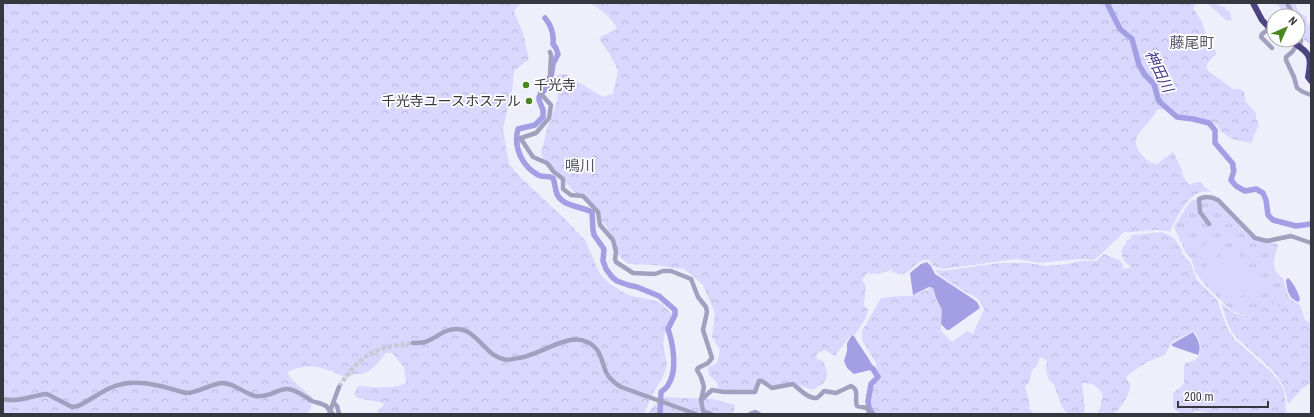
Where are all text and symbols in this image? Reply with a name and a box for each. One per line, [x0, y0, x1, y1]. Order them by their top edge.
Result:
north arrow [1266, 8, 1306, 48]
text: N [1286, 14, 1300, 28]
district label: 藤尾町 [1169, 34, 1215, 52]
water label: 神田川 [1141, 47, 1178, 97]
place label: 千光寺 [534, 77, 576, 93]
marker: 千光寺 [521, 80, 531, 90]
place label: 千光寺ユースホステル [382, 93, 521, 109]
marker: 千光寺ユースホステル [524, 96, 534, 106]
district label: 鳴川 [565, 157, 595, 175]
scale bar [1178, 383, 1268, 409]
text: 200 m [1184, 390, 1214, 404]

